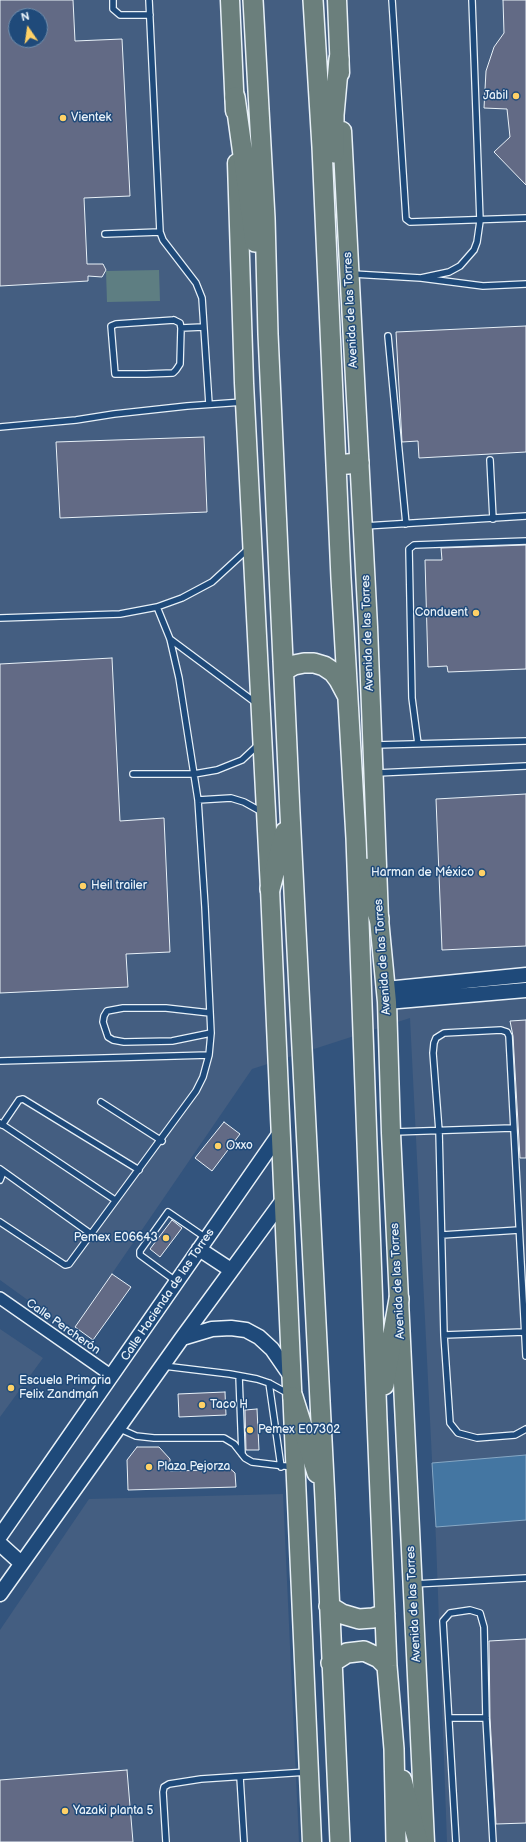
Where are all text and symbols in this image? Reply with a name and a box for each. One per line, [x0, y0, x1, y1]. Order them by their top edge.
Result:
north arrow [8, 8, 48, 48]
text: N [20, 10, 31, 24]
place label: Jabil [483, 89, 508, 103]
marker: Jabil [511, 91, 521, 101]
place label: Vientek [71, 111, 111, 125]
marker: Vientek [58, 113, 68, 123]
street label: Avenida de las Torres [341, 252, 361, 368]
street label: Avenida de las Torres [359, 575, 377, 691]
place label: Conduent [415, 606, 468, 620]
marker: Conduent [471, 608, 481, 618]
place label: Harman de México [371, 866, 474, 880]
marker: Harman de México [477, 868, 487, 878]
place label: Heil trailer [91, 879, 147, 893]
marker: Heil trailer [78, 881, 88, 891]
street label: Avenida de las Torres [372, 898, 394, 1016]
place label: Oxxo [226, 1139, 253, 1153]
marker: Oxxo [213, 1141, 223, 1151]
street label: Avenida de las Torres [388, 1223, 408, 1339]
street label: Calle Hacienda de las Torres [118, 1226, 218, 1364]
place label: Pemex E06643 [74, 1231, 158, 1245]
marker: Pemex E06643 [161, 1233, 171, 1243]
street label: Calle Percherón [23, 1296, 103, 1358]
place label: Escuela Primaria Felix Zandman [19, 1374, 111, 1402]
marker: Escuela Primaria Felix Zandman [6, 1383, 16, 1393]
place label: Taco H [210, 1398, 248, 1412]
marker: Taco H [197, 1400, 207, 1410]
place label: Pemex E07302 [258, 1423, 340, 1437]
marker: Pemex E07302 [245, 1425, 255, 1435]
place label: Plaza Pejorza [157, 1460, 230, 1474]
marker: Plaza Pejorza [144, 1462, 154, 1472]
street label: Avenida de las Torres [404, 1546, 424, 1662]
place label: Yazaki planta 5 [73, 1804, 153, 1818]
marker: Yazaki planta 5 [60, 1806, 70, 1816]

